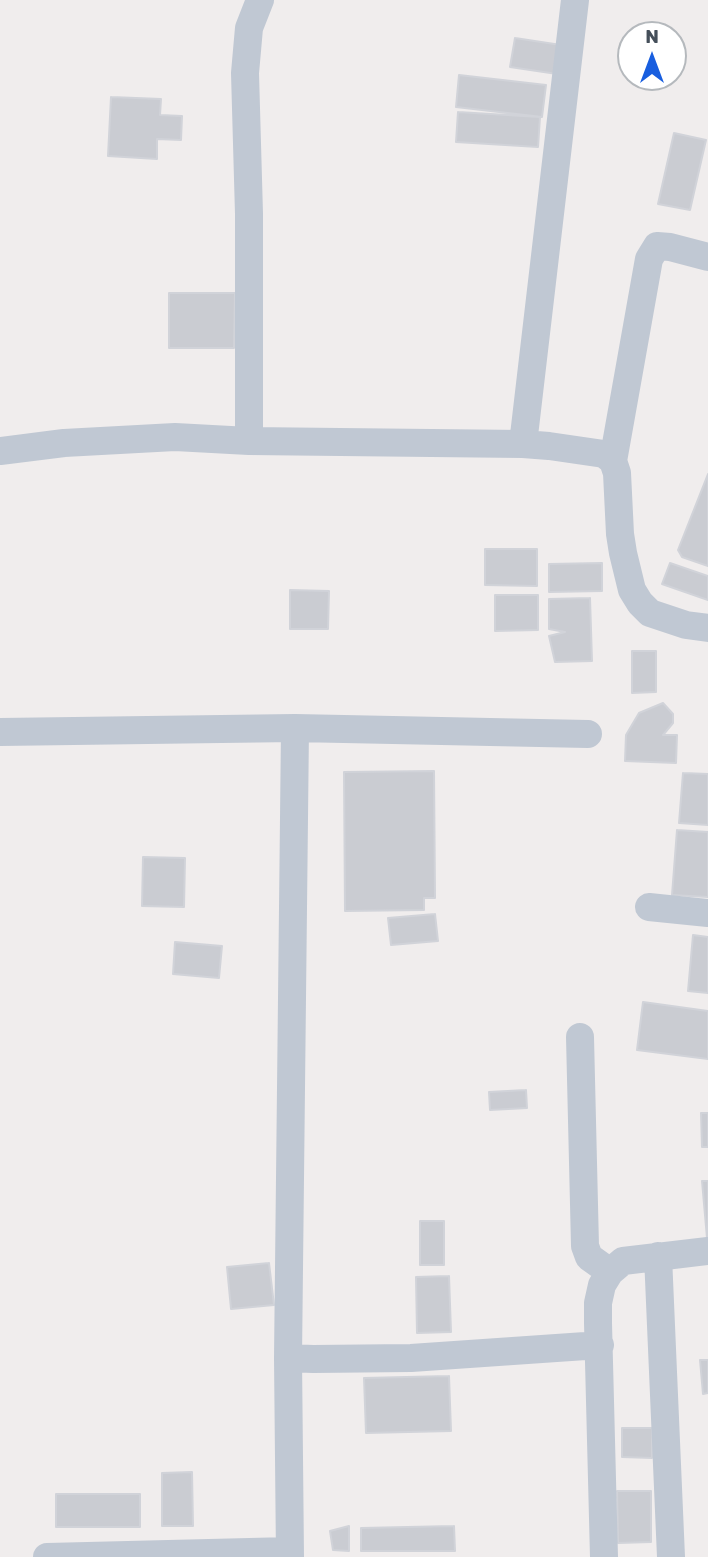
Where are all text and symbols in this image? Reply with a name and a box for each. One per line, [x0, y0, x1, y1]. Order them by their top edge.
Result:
north arrow [617, 21, 687, 91]
text: N [645, 25, 659, 48]

